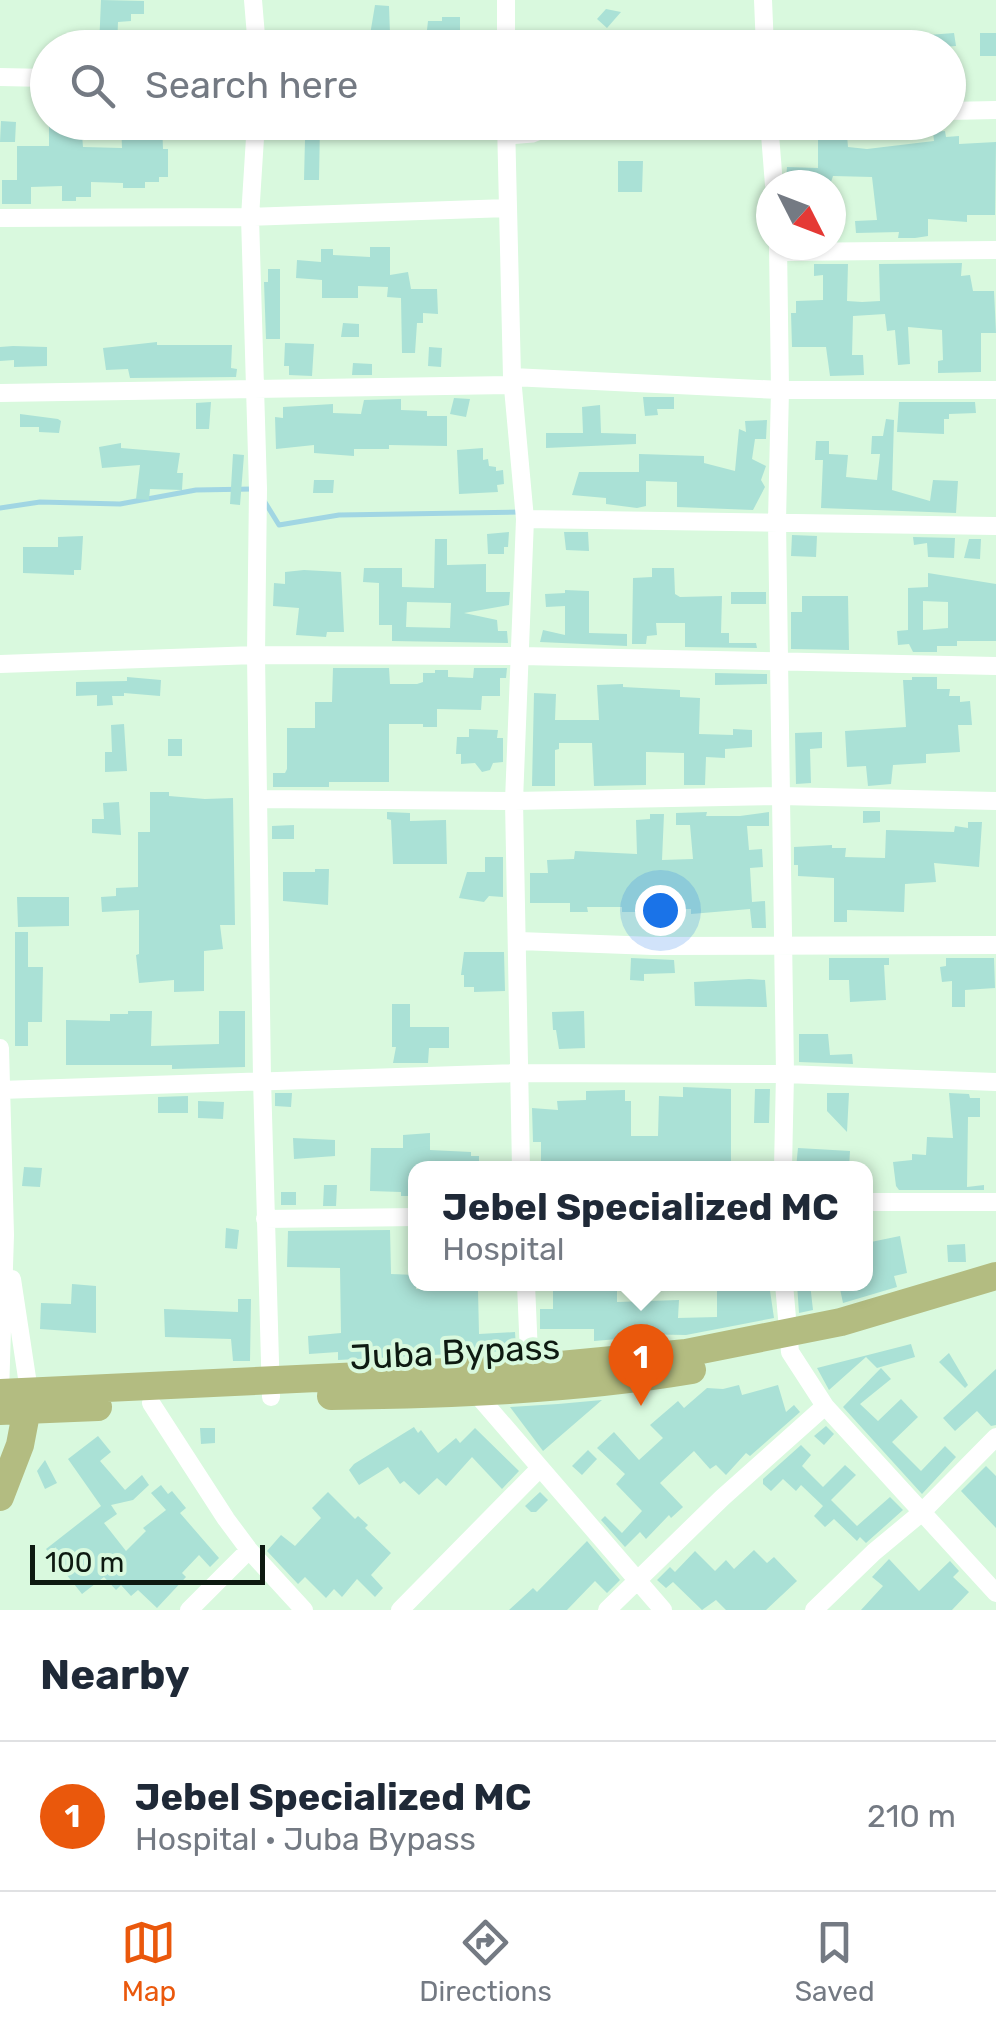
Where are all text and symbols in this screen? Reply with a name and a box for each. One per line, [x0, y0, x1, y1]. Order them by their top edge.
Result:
search box [30, 30, 966, 140]
icon: search [65, 58, 120, 113]
text: Search here [145, 62, 358, 108]
north arrow [756, 170, 846, 260]
your location [635, 885, 686, 936]
popup [408, 1161, 873, 1291]
text: Jebel Specialized MC [442, 1184, 839, 1230]
text: Hospital [442, 1230, 565, 1268]
pin: 1 [608, 1324, 674, 1406]
street label: Juba Bypass [349, 1326, 561, 1378]
scale bar [30, 1540, 265, 1584]
text: 100 m [45, 1546, 124, 1579]
text: Nearby [40, 1650, 190, 1700]
text: Jebel Specialized MC [135, 1774, 531, 1820]
text: 1 [65, 1797, 80, 1835]
text: 210 m [867, 1797, 956, 1835]
text: Hospital · Juba Bypass [135, 1820, 476, 1858]
tab: Map [121, 1915, 176, 2008]
tab: Directions [419, 1915, 552, 2008]
tab: Saved [795, 1915, 875, 2008]

